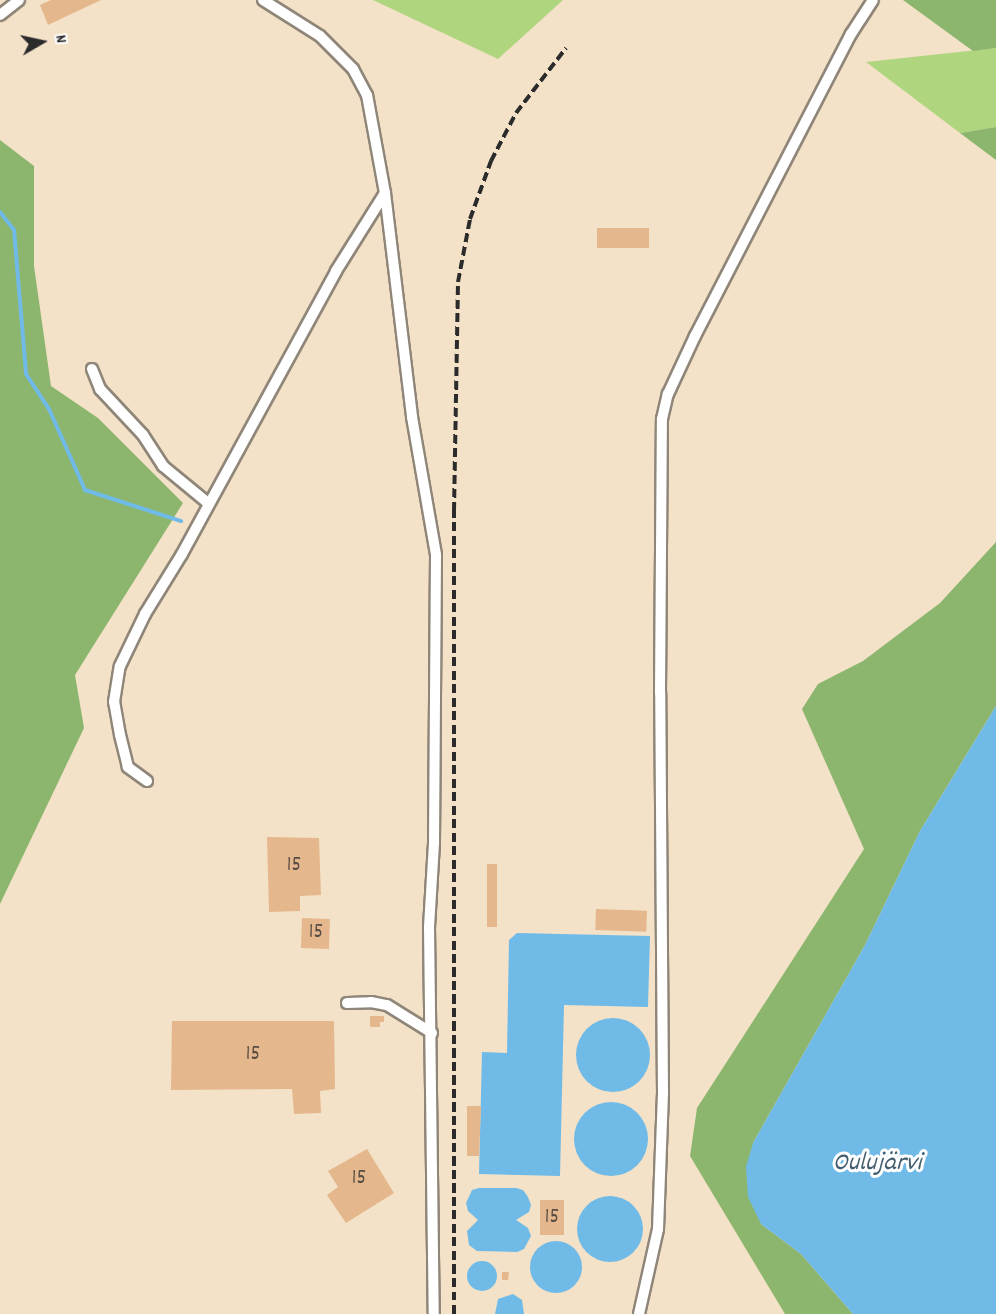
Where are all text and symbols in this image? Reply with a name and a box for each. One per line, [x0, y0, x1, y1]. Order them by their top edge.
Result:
north arrow [12, 12, 72, 72]
text: N [48, 33, 72, 45]
house number: 15 [287, 853, 301, 879]
house number: 15 [309, 920, 323, 946]
house number: 15 [246, 1042, 260, 1068]
water label: Oulujärvi [833, 1148, 921, 1180]
house number: 15 [352, 1166, 366, 1192]
house number: 15 [545, 1205, 559, 1231]

